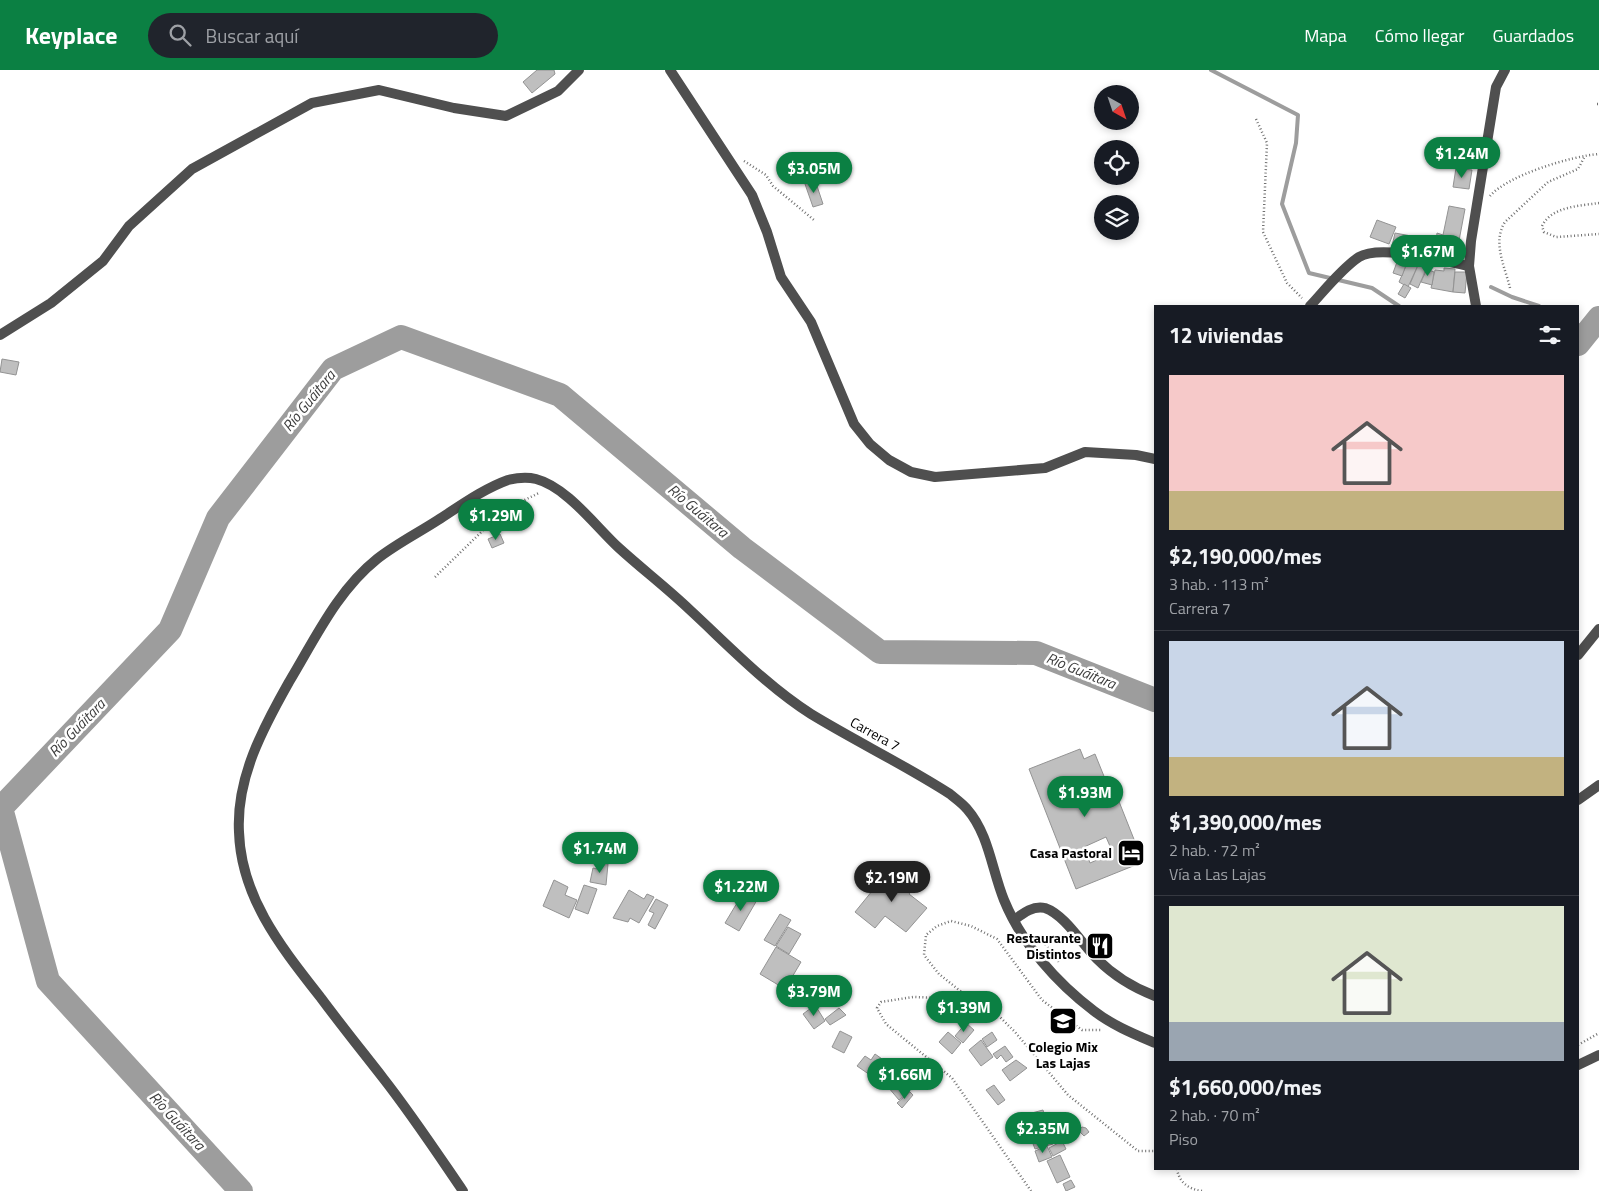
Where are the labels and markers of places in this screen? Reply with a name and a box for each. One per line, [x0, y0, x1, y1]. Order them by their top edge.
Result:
pin: $1.24M [1421, 136, 1503, 179]
pin: $3.05M [773, 152, 855, 194]
pin: $1.67M [1387, 234, 1469, 277]
pin: $1.29M [455, 498, 537, 541]
pin: $1.93M [1044, 776, 1126, 818]
pin: $1.74M [559, 832, 641, 874]
hotel icon: Casa Pastoral [1116, 838, 1146, 868]
place label: Casa Pastoral [1030, 842, 1112, 863]
pin: $2.19M [851, 860, 933, 903]
pin: $1.22M [700, 870, 782, 912]
place label: Restaurante Distintos [1006, 927, 1081, 964]
restaurant icon: Restaurante Distintos [1085, 931, 1115, 961]
pin: $3.79M [773, 974, 855, 1017]
pin: $1.39M [923, 990, 1005, 1033]
school or university icon: Colegio Mix Las Lajas [1048, 1006, 1078, 1036]
place label: Colegio Mix Las Lajas [1028, 1036, 1098, 1073]
pin: $1.66M [864, 1058, 946, 1100]
pin: $2.35M [1002, 1112, 1084, 1154]

